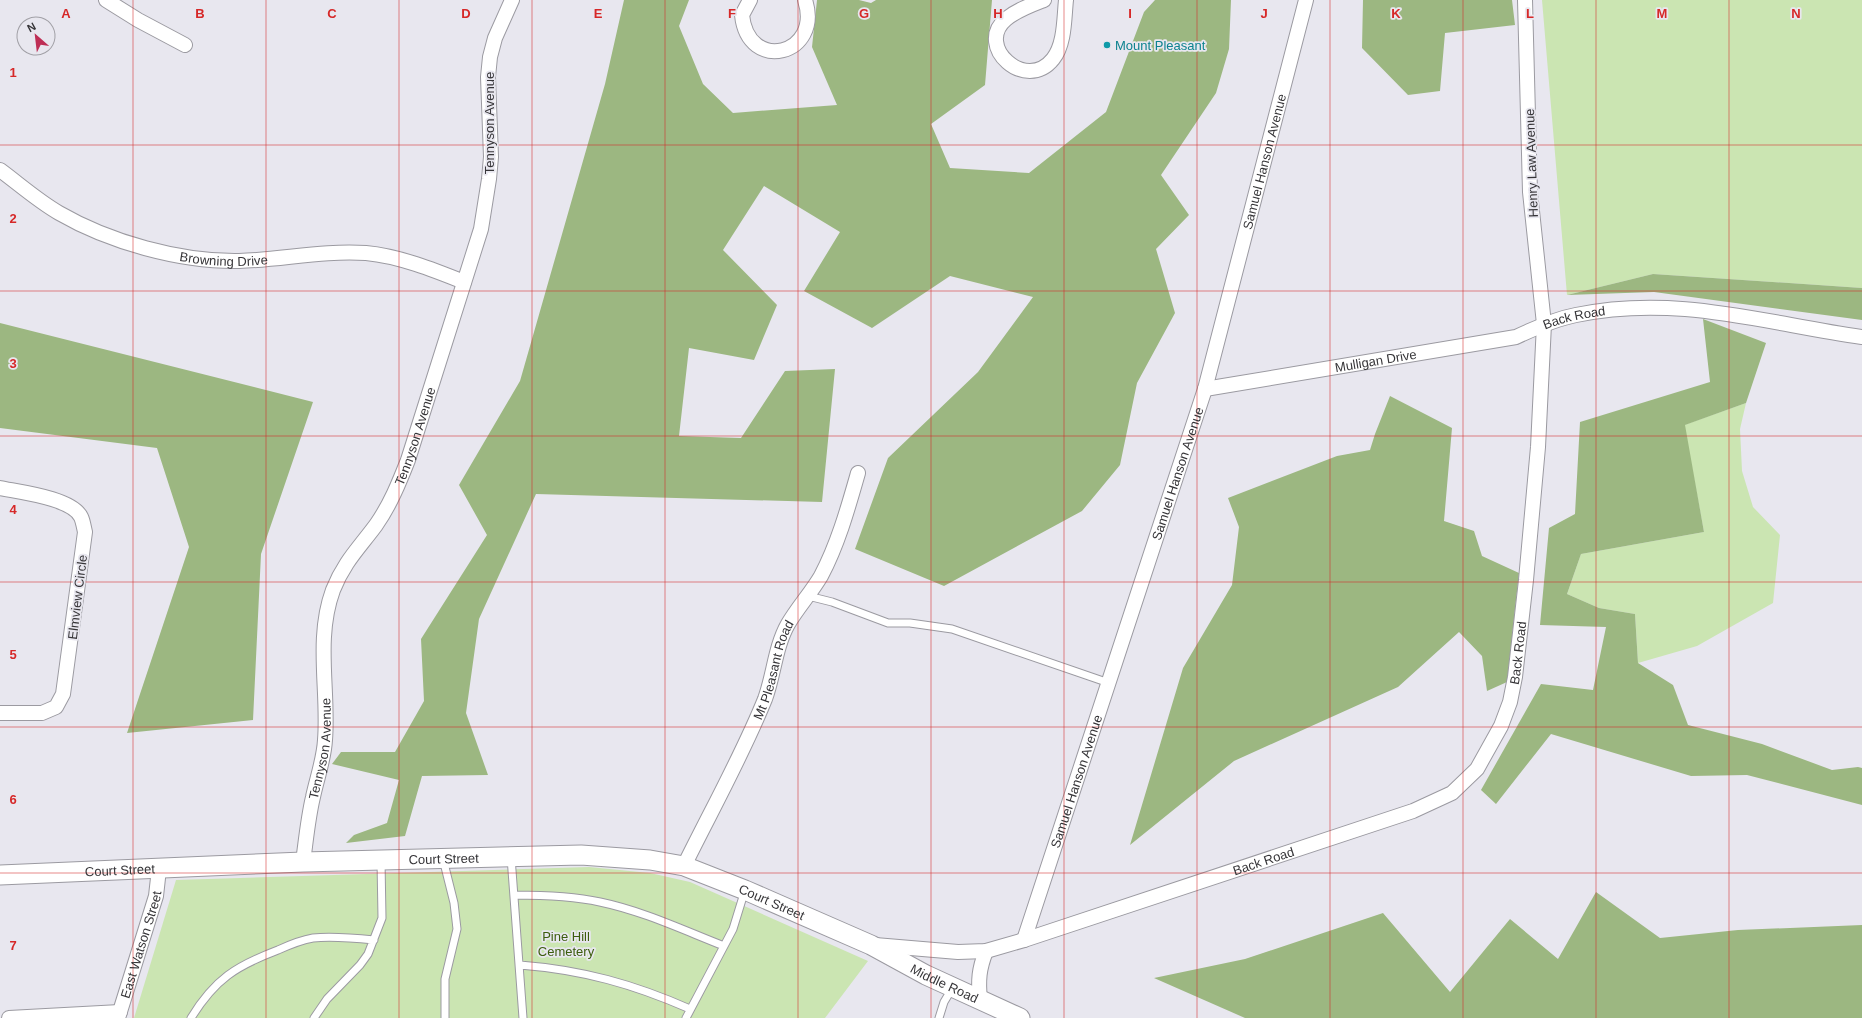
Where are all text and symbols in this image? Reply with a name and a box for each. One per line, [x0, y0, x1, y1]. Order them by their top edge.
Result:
text: A [61, 6, 71, 21]
text: B [195, 6, 205, 21]
text: C [327, 6, 337, 21]
text: D [461, 6, 471, 21]
text: E [594, 6, 603, 21]
text: F [728, 6, 736, 21]
text: G [859, 6, 869, 21]
text: H [993, 6, 1003, 21]
text: I [1128, 6, 1132, 21]
text: J [1260, 6, 1268, 21]
text: K [1391, 6, 1401, 21]
text: L [1526, 6, 1534, 21]
text: M [1657, 6, 1667, 21]
text: N [1791, 6, 1801, 21]
north arrow [16, 16, 56, 56]
text: N [25, 20, 38, 34]
place label: Mount Pleasant [1115, 38, 1206, 53]
marker: Mount Pleasant [1102, 40, 1112, 50]
text: 1 [9, 65, 17, 80]
street label: Tennyson Avenue [482, 72, 497, 174]
street label: Samuel Hanson Avenue [1240, 92, 1289, 231]
street label: Henry Law Avenue [1522, 108, 1541, 218]
text: 2 [9, 211, 17, 226]
street label: Browning Drive [179, 249, 268, 269]
street label: Back Road [1541, 303, 1606, 332]
street label: Mulligan Drive [1334, 347, 1418, 375]
text: 3 [9, 356, 17, 371]
street label: Tennyson Avenue [392, 385, 439, 488]
street label: Samuel Hanson Avenue [1149, 405, 1207, 542]
text: 4 [9, 502, 17, 517]
street label: Elmview Circle [65, 554, 90, 640]
street label: Mt Pleasant Road [750, 618, 797, 722]
street label: Back Road [1507, 620, 1529, 686]
text: 5 [9, 647, 17, 662]
street label: Tennyson Avenue [306, 698, 334, 801]
street label: Samuel Hanson Avenue [1048, 713, 1105, 850]
text: 6 [9, 792, 17, 807]
street label: Back Road [1231, 844, 1296, 878]
street label: Court Street [408, 851, 479, 867]
street label: Court Street [85, 861, 156, 879]
street label: Court Street [737, 881, 807, 923]
street label: East Watson Street [118, 890, 165, 1000]
park label: Pine Hill Cemetery [538, 929, 595, 959]
text: 7 [9, 938, 17, 953]
street label: Middle Road [908, 961, 981, 1006]

